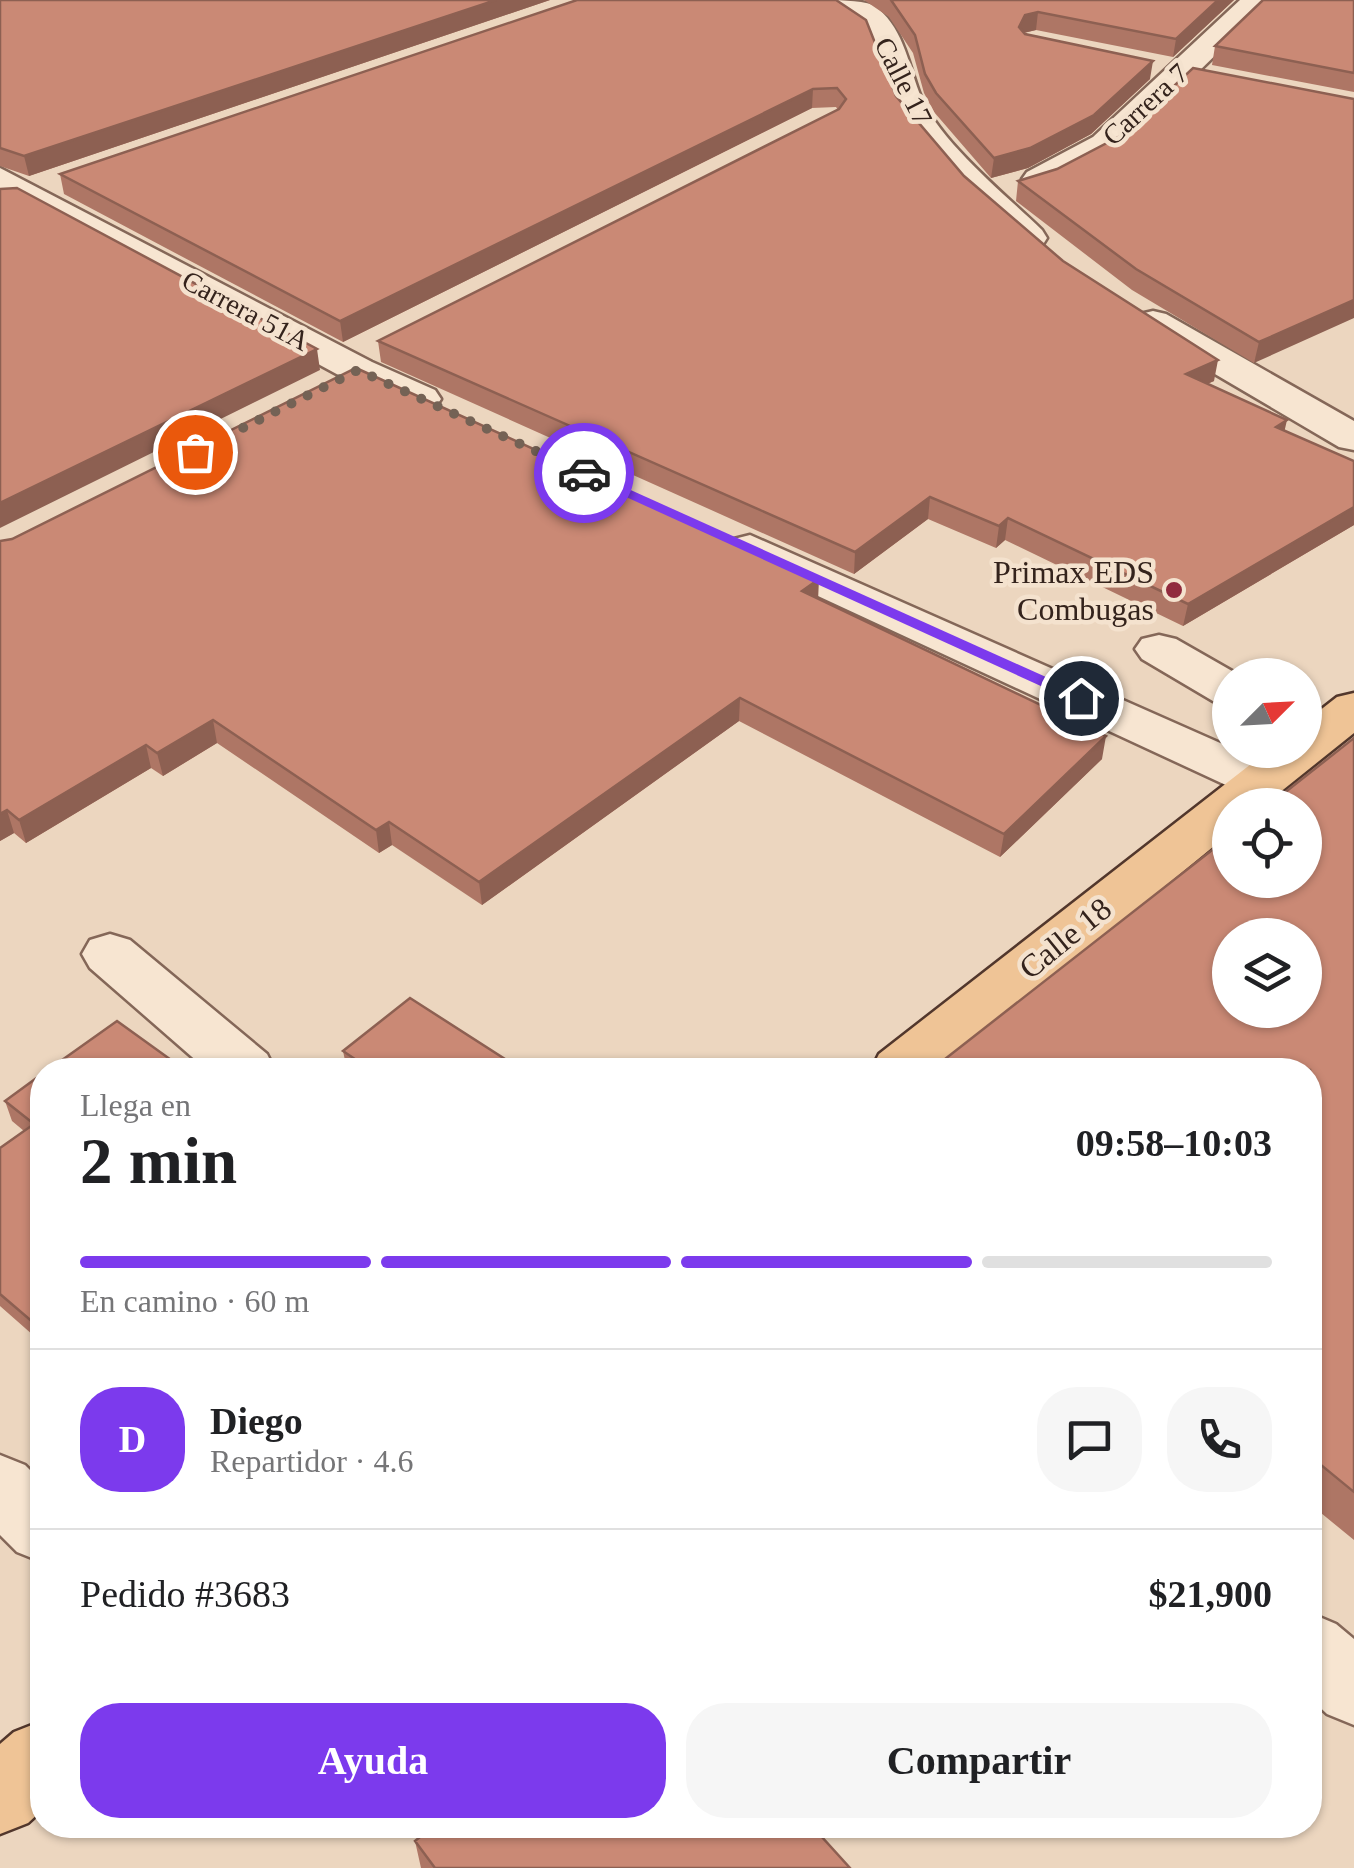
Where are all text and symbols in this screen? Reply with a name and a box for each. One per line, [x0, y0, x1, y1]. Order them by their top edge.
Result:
street label: Calle 17 [868, 32, 939, 130]
street label: Carrera 7 [1096, 57, 1194, 151]
street label: Carrera 51A [177, 264, 315, 357]
pin [153, 410, 238, 495]
courier [534, 423, 634, 523]
icon: bag [168, 425, 223, 480]
icon: car [557, 446, 612, 501]
place label: Primax EDS Combugas [993, 554, 1154, 627]
marker: Primax EDS Combugas [1163, 579, 1185, 601]
pin [1039, 656, 1124, 741]
north arrow [1212, 658, 1322, 768]
map controls [1212, 658, 1322, 1028]
icon: home [1054, 671, 1109, 726]
button: locate [1212, 788, 1322, 898]
street label: Calle 18 [1012, 890, 1118, 986]
button: layers [1212, 918, 1322, 1028]
text: Llega en [80, 1087, 191, 1123]
text: 09:58–10:03 [1076, 1122, 1272, 1164]
text: 2 min [80, 1125, 237, 1197]
text: En camino · 60 m [80, 1283, 309, 1319]
button: chat [1037, 1387, 1142, 1492]
button: phone [1167, 1387, 1272, 1492]
text: Diego [210, 1400, 303, 1442]
text: D [119, 1418, 146, 1460]
text: Repartidor · 4.6 [210, 1443, 414, 1479]
text: Pedido #3683 [80, 1573, 290, 1615]
text: $21,900 [1149, 1573, 1272, 1615]
button: Ayuda [80, 1703, 666, 1818]
button: Compartir [686, 1703, 1272, 1818]

